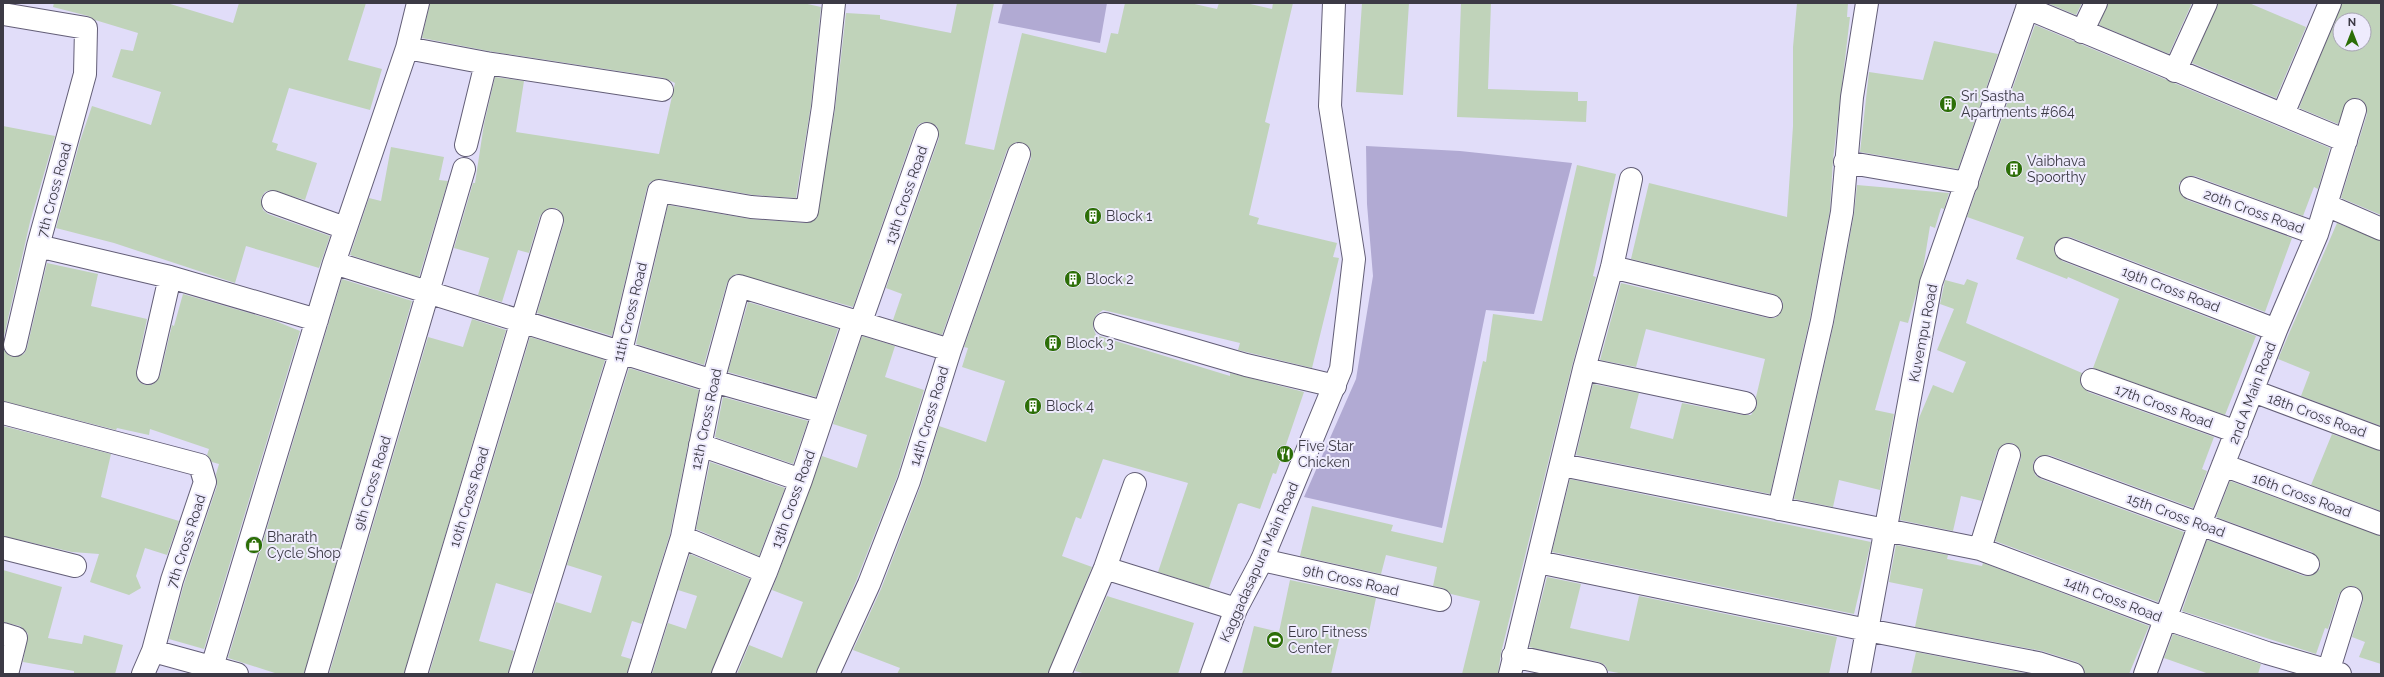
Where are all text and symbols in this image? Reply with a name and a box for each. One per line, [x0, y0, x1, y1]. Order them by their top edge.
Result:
north arrow [2332, 12, 2372, 52]
text: N [2348, 16, 2356, 29]
place label: Sri Sastha Apartments #664 [1961, 88, 2075, 120]
building icon: Sri Sastha Apartments #664 [1938, 94, 1958, 114]
street label: 7th Cross Road [34, 141, 74, 239]
street label: 13th Cross Road [882, 144, 930, 246]
place label: Vaibhava Spoorthy [2027, 153, 2086, 185]
building icon: Vaibhava Spoorthy [2004, 159, 2024, 179]
street label: 20th Cross Road [2202, 185, 2306, 237]
building icon: Block 1 [1083, 206, 1103, 226]
place label: Block 1 [1106, 208, 1152, 224]
street label: 11th Cross Road [610, 261, 650, 363]
street label: 19th Cross Road [2120, 263, 2222, 315]
building icon: Block 2 [1063, 269, 1083, 289]
place label: Block 2 [1086, 271, 1133, 287]
street label: Kuvempu Road [1906, 283, 1940, 383]
building icon: Block 3 [1043, 333, 1063, 353]
place label: Block 3 [1066, 335, 1114, 351]
street label: 2nd A Main Road [2225, 340, 2279, 446]
street label: 14th Cross Road [906, 364, 952, 468]
street label: 12th Cross Road [687, 367, 725, 471]
street label: 17th Cross Road [2113, 381, 2215, 431]
street label: 18th Cross Road [2265, 390, 2369, 440]
building icon: Block 4 [1023, 396, 1043, 416]
place label: Block 4 [1046, 398, 1094, 414]
street label: 9th Cross Road [350, 434, 394, 532]
place label: Five Star Chicken [1298, 438, 1354, 470]
restaurant icon: Five Star Chicken [1275, 444, 1295, 464]
street label: 10th Cross Road [446, 445, 492, 549]
street label: 13th Cross Road [768, 448, 818, 550]
street label: 16th Cross Road [2250, 470, 2354, 520]
street label: Kaggadasapura Main Road [1216, 479, 1302, 645]
street label: 15th Cross Road [2125, 490, 2227, 540]
street label: 7th Cross Road [163, 492, 209, 590]
place label: Bharath Cycle Shop [267, 529, 341, 561]
shop icon: Bharath Cycle Shop [244, 535, 264, 555]
street label: 9th Cross Road [1301, 561, 1401, 599]
street label: 14th Cross Road [2062, 573, 2164, 625]
place label: Euro Fitness Center [1288, 624, 1367, 656]
sports icon: Euro Fitness Center [1265, 630, 1285, 650]

